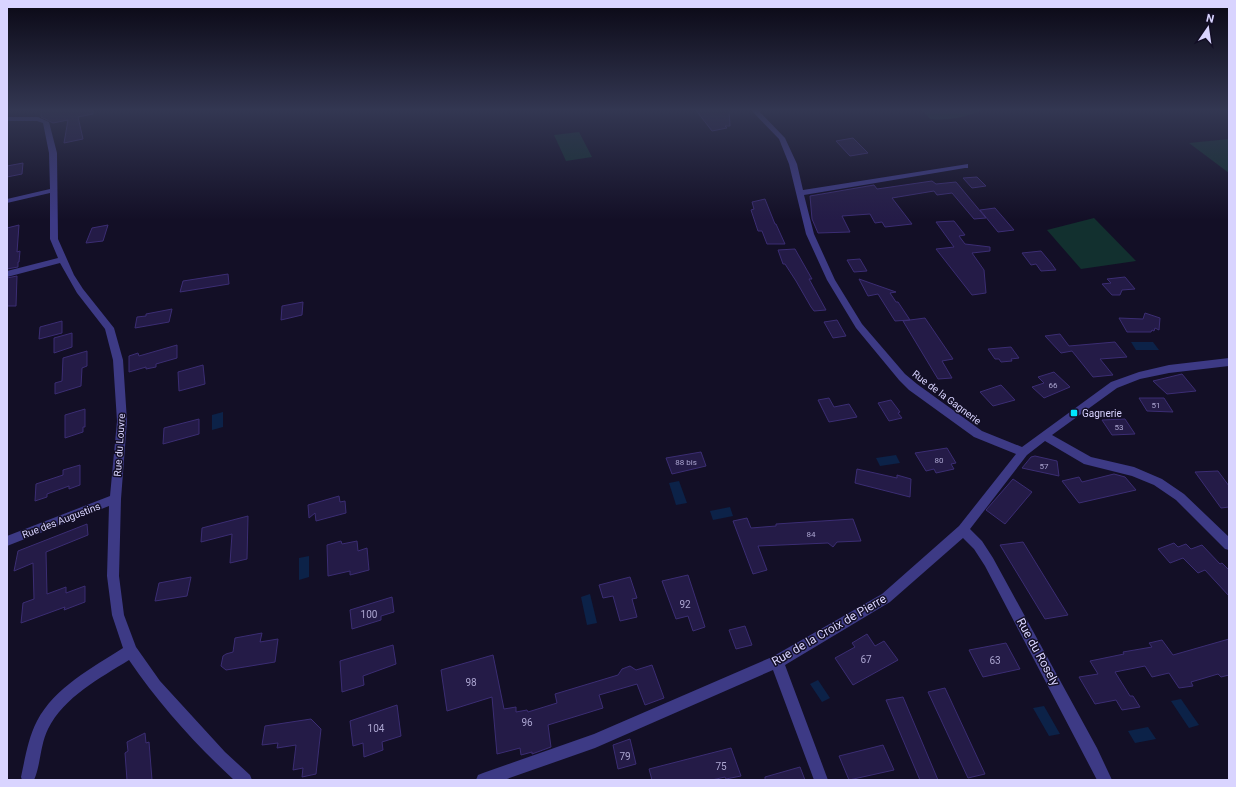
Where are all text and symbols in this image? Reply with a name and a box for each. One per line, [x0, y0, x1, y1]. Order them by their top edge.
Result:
north arrow [1188, 8, 1228, 48]
text: N [1205, 12, 1216, 26]
street label: Rue de la Gagnerie [910, 368, 983, 427]
house number: 66 [1049, 381, 1058, 390]
house number: 51 [1152, 401, 1161, 410]
marker: Gagnerie [1069, 408, 1079, 418]
place label: Gagnerie [1082, 408, 1122, 419]
street label: Rue du Louvre [112, 413, 127, 477]
house number: 53 [1115, 423, 1124, 432]
house number: 80 [935, 456, 944, 465]
house number: 88 bis [675, 458, 697, 467]
house number: 57 [1040, 462, 1049, 471]
street label: Rue des Augustins [21, 501, 102, 540]
house number: 84 [807, 530, 816, 539]
street label: Rue de la Croix de Pierre [769, 592, 889, 668]
house number: 92 [679, 599, 691, 610]
house number: 100 [361, 609, 378, 620]
street label: Rue du Rosely [1014, 616, 1062, 689]
house number: 67 [860, 654, 872, 665]
house number: 63 [989, 655, 1001, 666]
house number: 98 [465, 677, 477, 688]
house number: 96 [521, 717, 533, 728]
house number: 104 [368, 723, 385, 734]
house number: 79 [619, 751, 631, 762]
house number: 75 [715, 761, 727, 772]

